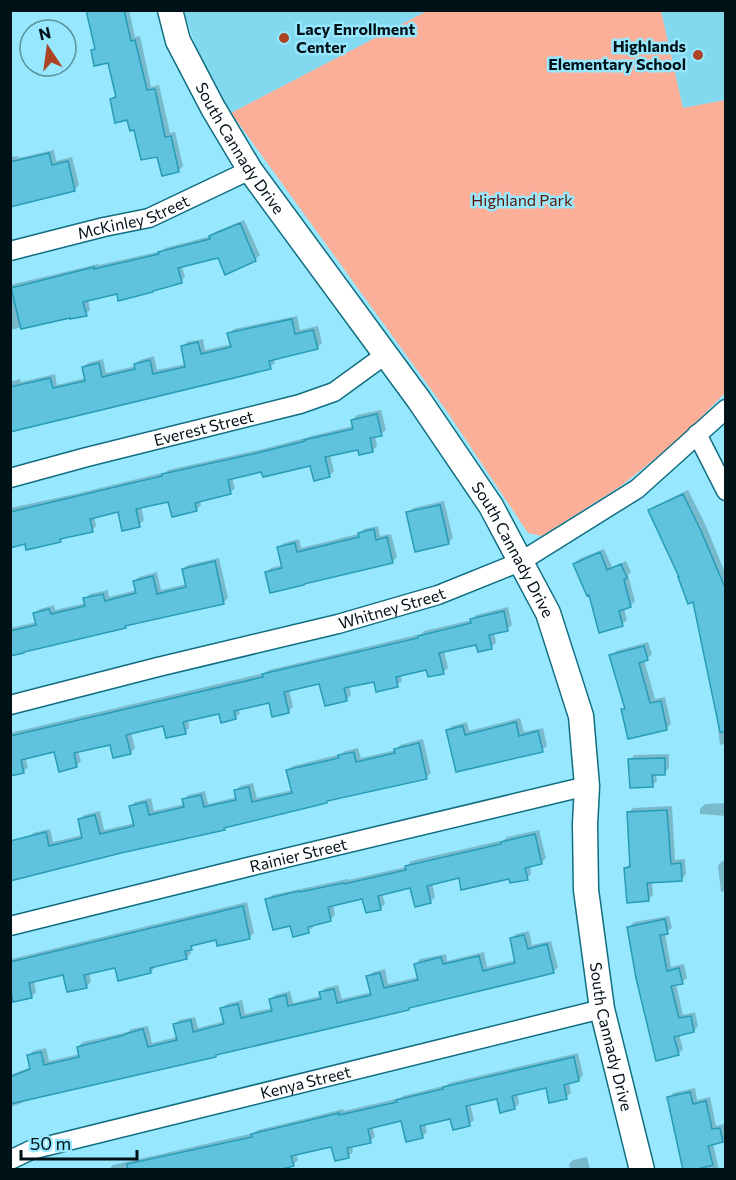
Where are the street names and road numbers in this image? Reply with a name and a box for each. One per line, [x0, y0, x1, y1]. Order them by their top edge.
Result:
street label: South Cannady Drive [192, 79, 289, 217]
street label: McKinley Street [75, 190, 192, 242]
street label: Everest Street [152, 406, 256, 449]
street label: South Cannady Drive [468, 478, 558, 620]
street label: Whitney Street [336, 583, 448, 632]
street label: Rainier Street [248, 834, 349, 875]
street label: South Cannady Drive [587, 961, 637, 1113]
street label: Kenya Street [258, 1061, 353, 1102]

